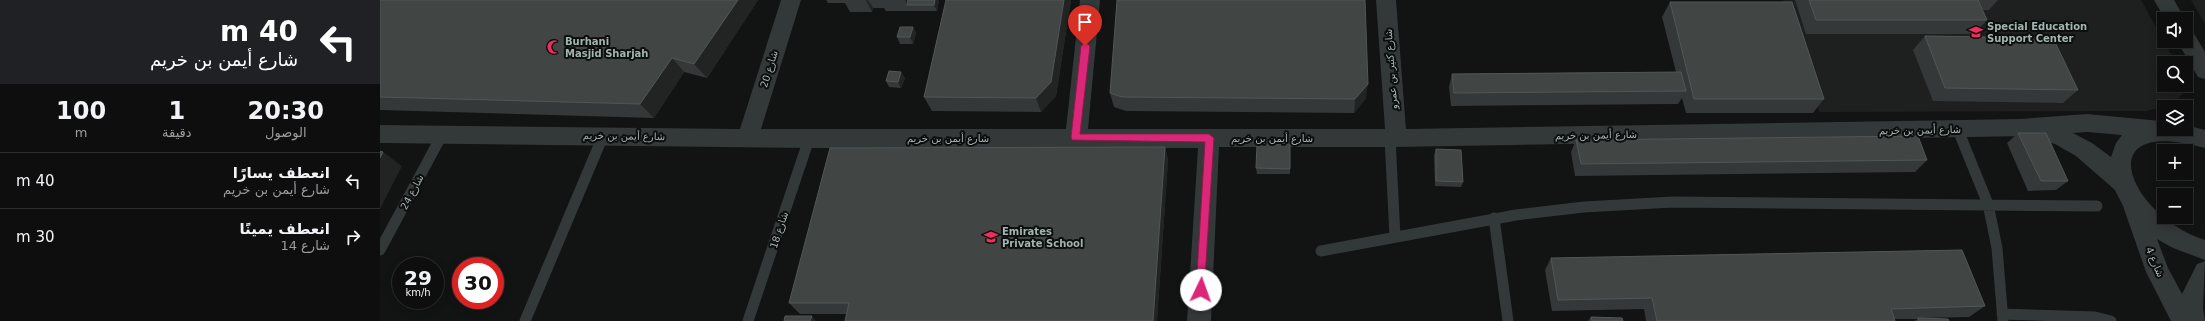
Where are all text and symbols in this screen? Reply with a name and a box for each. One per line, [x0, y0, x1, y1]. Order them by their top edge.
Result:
pin [1068, 5, 1102, 46]
icon: arrive [1074, 11, 1096, 33]
map controls [2157, 12, 2193, 224]
button: sound [2157, 12, 2193, 48]
text: 40 m [220, 15, 298, 48]
icon: left [312, 16, 364, 68]
place label: Special Education Support Center [1987, 21, 2087, 44]
school or university icon: Special Education Support Center [1968, 24, 1984, 40]
street label: شارع كثير بن عمرو [1383, 28, 1400, 111]
place label: Burhani Masjid Sharjah [565, 36, 648, 59]
mosque icon: Burhani Masjid Sharjah [546, 39, 562, 55]
text: شارع أيمن بن خريم [150, 49, 298, 70]
street label: شارع 20 [758, 49, 781, 89]
button: search [2157, 56, 2193, 92]
text: 100 [56, 97, 106, 125]
text: 1 [169, 97, 185, 125]
text: 20:30 [248, 97, 324, 125]
button: layers [2157, 100, 2193, 136]
street label: شارع أيمن بن خريم [1879, 123, 1961, 137]
text: m [75, 125, 87, 140]
text: دقيقة [162, 125, 192, 140]
text: الوصول [265, 125, 307, 140]
street label: شارع أيمن بن خريم [1555, 128, 1637, 142]
street label: شارع أيمن بن خريم [583, 129, 665, 143]
street label: شارع أيمن بن خريم [907, 132, 989, 145]
street label: شارع أيمن بن خريم [1231, 132, 1313, 145]
button: + [2157, 144, 2193, 180]
text: انعطف يسارًا [233, 164, 330, 182]
icon: left [342, 170, 364, 192]
text: 40 m [16, 172, 55, 190]
street label: شارع 24 [398, 173, 427, 212]
text: شارع أيمن بن خريم [223, 182, 330, 197]
button: − [2157, 188, 2193, 224]
street label: شارع 18 [768, 210, 791, 250]
text: انعطف يمينًا [239, 220, 330, 238]
icon: right [342, 226, 364, 248]
place label: Emirates Private School [1002, 226, 1083, 249]
text: 30 m [16, 228, 55, 246]
school or university icon: Emirates Private School [983, 229, 999, 245]
text: شارع 14 [280, 238, 330, 253]
street label: شارع 4 [2143, 245, 2166, 279]
speed limit sign: 30 [452, 257, 504, 309]
text: 29 [404, 266, 432, 290]
position arrow [1180, 269, 1222, 311]
text: km/h [405, 287, 431, 298]

